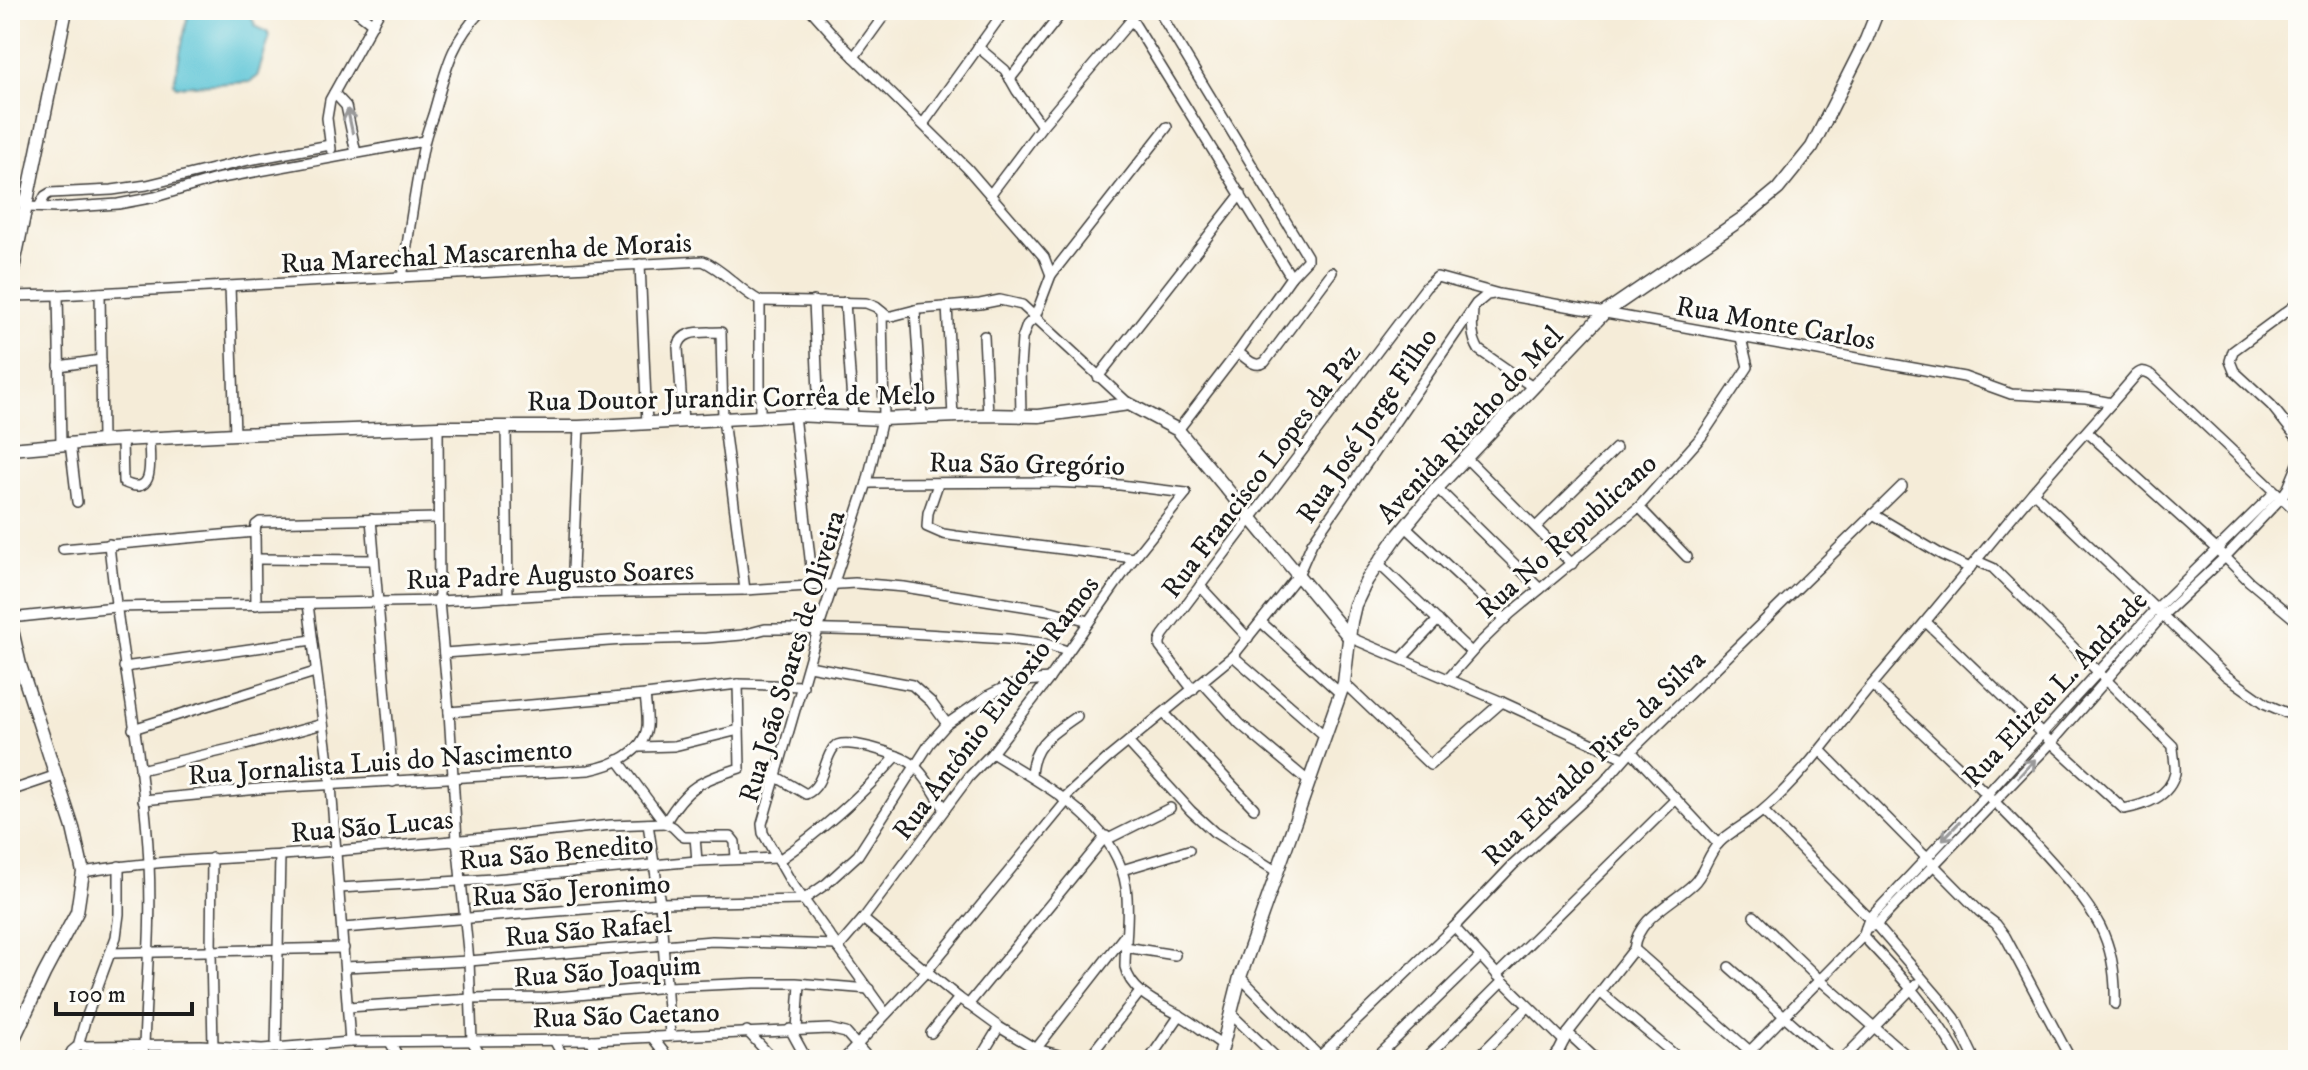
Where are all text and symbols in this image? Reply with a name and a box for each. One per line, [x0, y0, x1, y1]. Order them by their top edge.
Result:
one-way arrow [342, 108, 357, 134]
street label: Rua Marechal Mascarenha de Morais [280, 225, 693, 282]
street label: Rua Monte Carlos [1673, 289, 1878, 358]
street label: Avenida Riacho do Mel [1369, 318, 1571, 531]
street label: Rua José Jorge Filho [1289, 322, 1446, 530]
street label: Rua Francisco Lopes da Paz [1154, 337, 1368, 605]
street label: Rua Doutor Jurandir Corrêa de Melo [527, 377, 935, 420]
street label: Rua São Gregório [929, 445, 1125, 484]
street label: Rua No Republicano [1470, 446, 1664, 626]
street label: Rua João Soares de Oliveira [731, 506, 854, 807]
street label: Rua Padre Augusto Soares [405, 553, 695, 598]
street label: Rua Antônio Eudoxio Ramos [885, 569, 1107, 847]
street label: Rua Elizeu L. Andrade [1955, 584, 2155, 794]
street label: Rua Edvaldo Pires da Silva [1475, 642, 1713, 874]
street label: Rua Jornalista Luis do Nascimento [187, 732, 573, 793]
one-way arrow [2017, 759, 2036, 778]
street label: Rua São Lucas [289, 802, 455, 851]
one-way arrow [1942, 821, 1960, 841]
street label: Rua São Benedito [457, 827, 655, 878]
street label: Rua São Jeronimo [471, 866, 672, 915]
street label: Rua São Rafael [503, 906, 674, 955]
street label: Rua São Joaquim [512, 947, 702, 996]
scale bar [56, 966, 192, 1016]
text: 100 m [68, 980, 126, 1010]
street label: Rua São Caetano [532, 995, 720, 1036]

